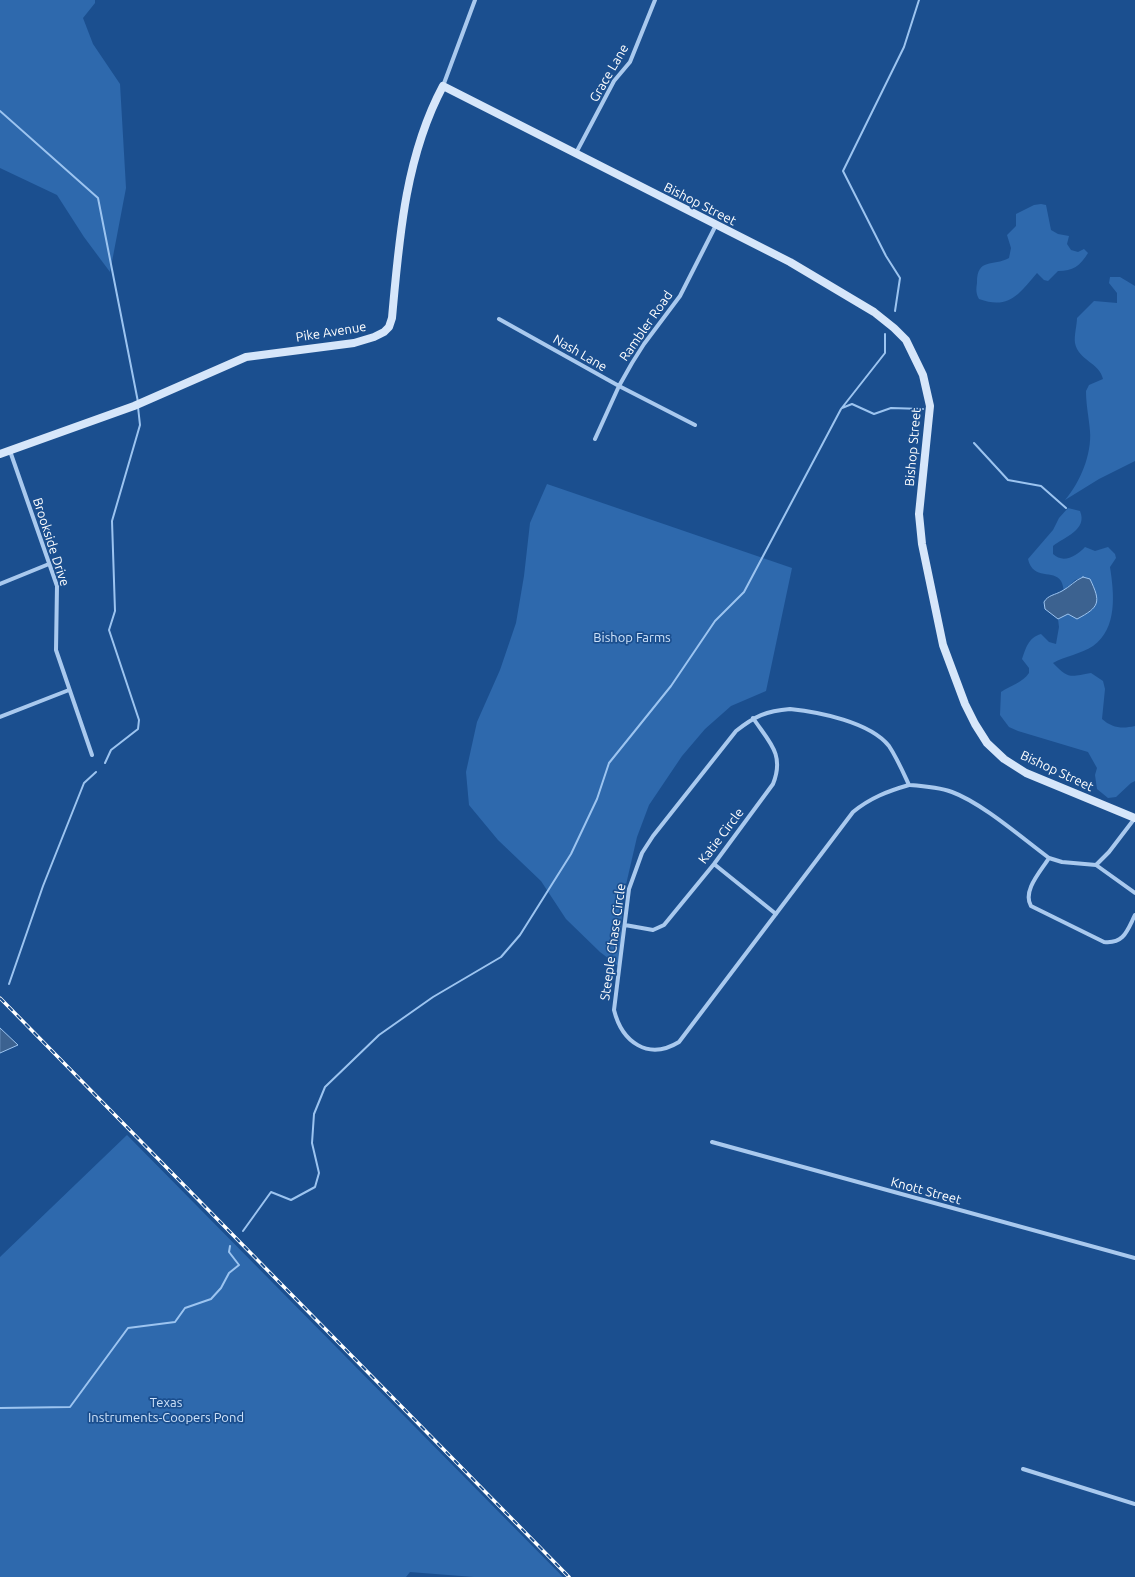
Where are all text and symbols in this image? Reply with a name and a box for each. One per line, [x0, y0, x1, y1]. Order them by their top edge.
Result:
street label: Grace Lane [586, 41, 632, 105]
street label: Bishop Street [661, 179, 739, 229]
street label: Rambler Road [616, 288, 676, 364]
street label: Pike Avenue [295, 319, 367, 345]
street label: Nash Lane [550, 331, 610, 375]
street label: Bishop Street [902, 407, 924, 487]
street label: Brookside Drive [29, 496, 73, 588]
park label: Bishop Farms [593, 630, 671, 646]
street label: Bishop Street [1018, 747, 1096, 795]
street label: Katie Circle [695, 805, 747, 867]
street label: Steeple Chase Circle [597, 883, 629, 1001]
street label: Knott Street [889, 1174, 963, 1208]
park label: Texas Instruments-Coopers Pond [88, 1395, 244, 1426]

